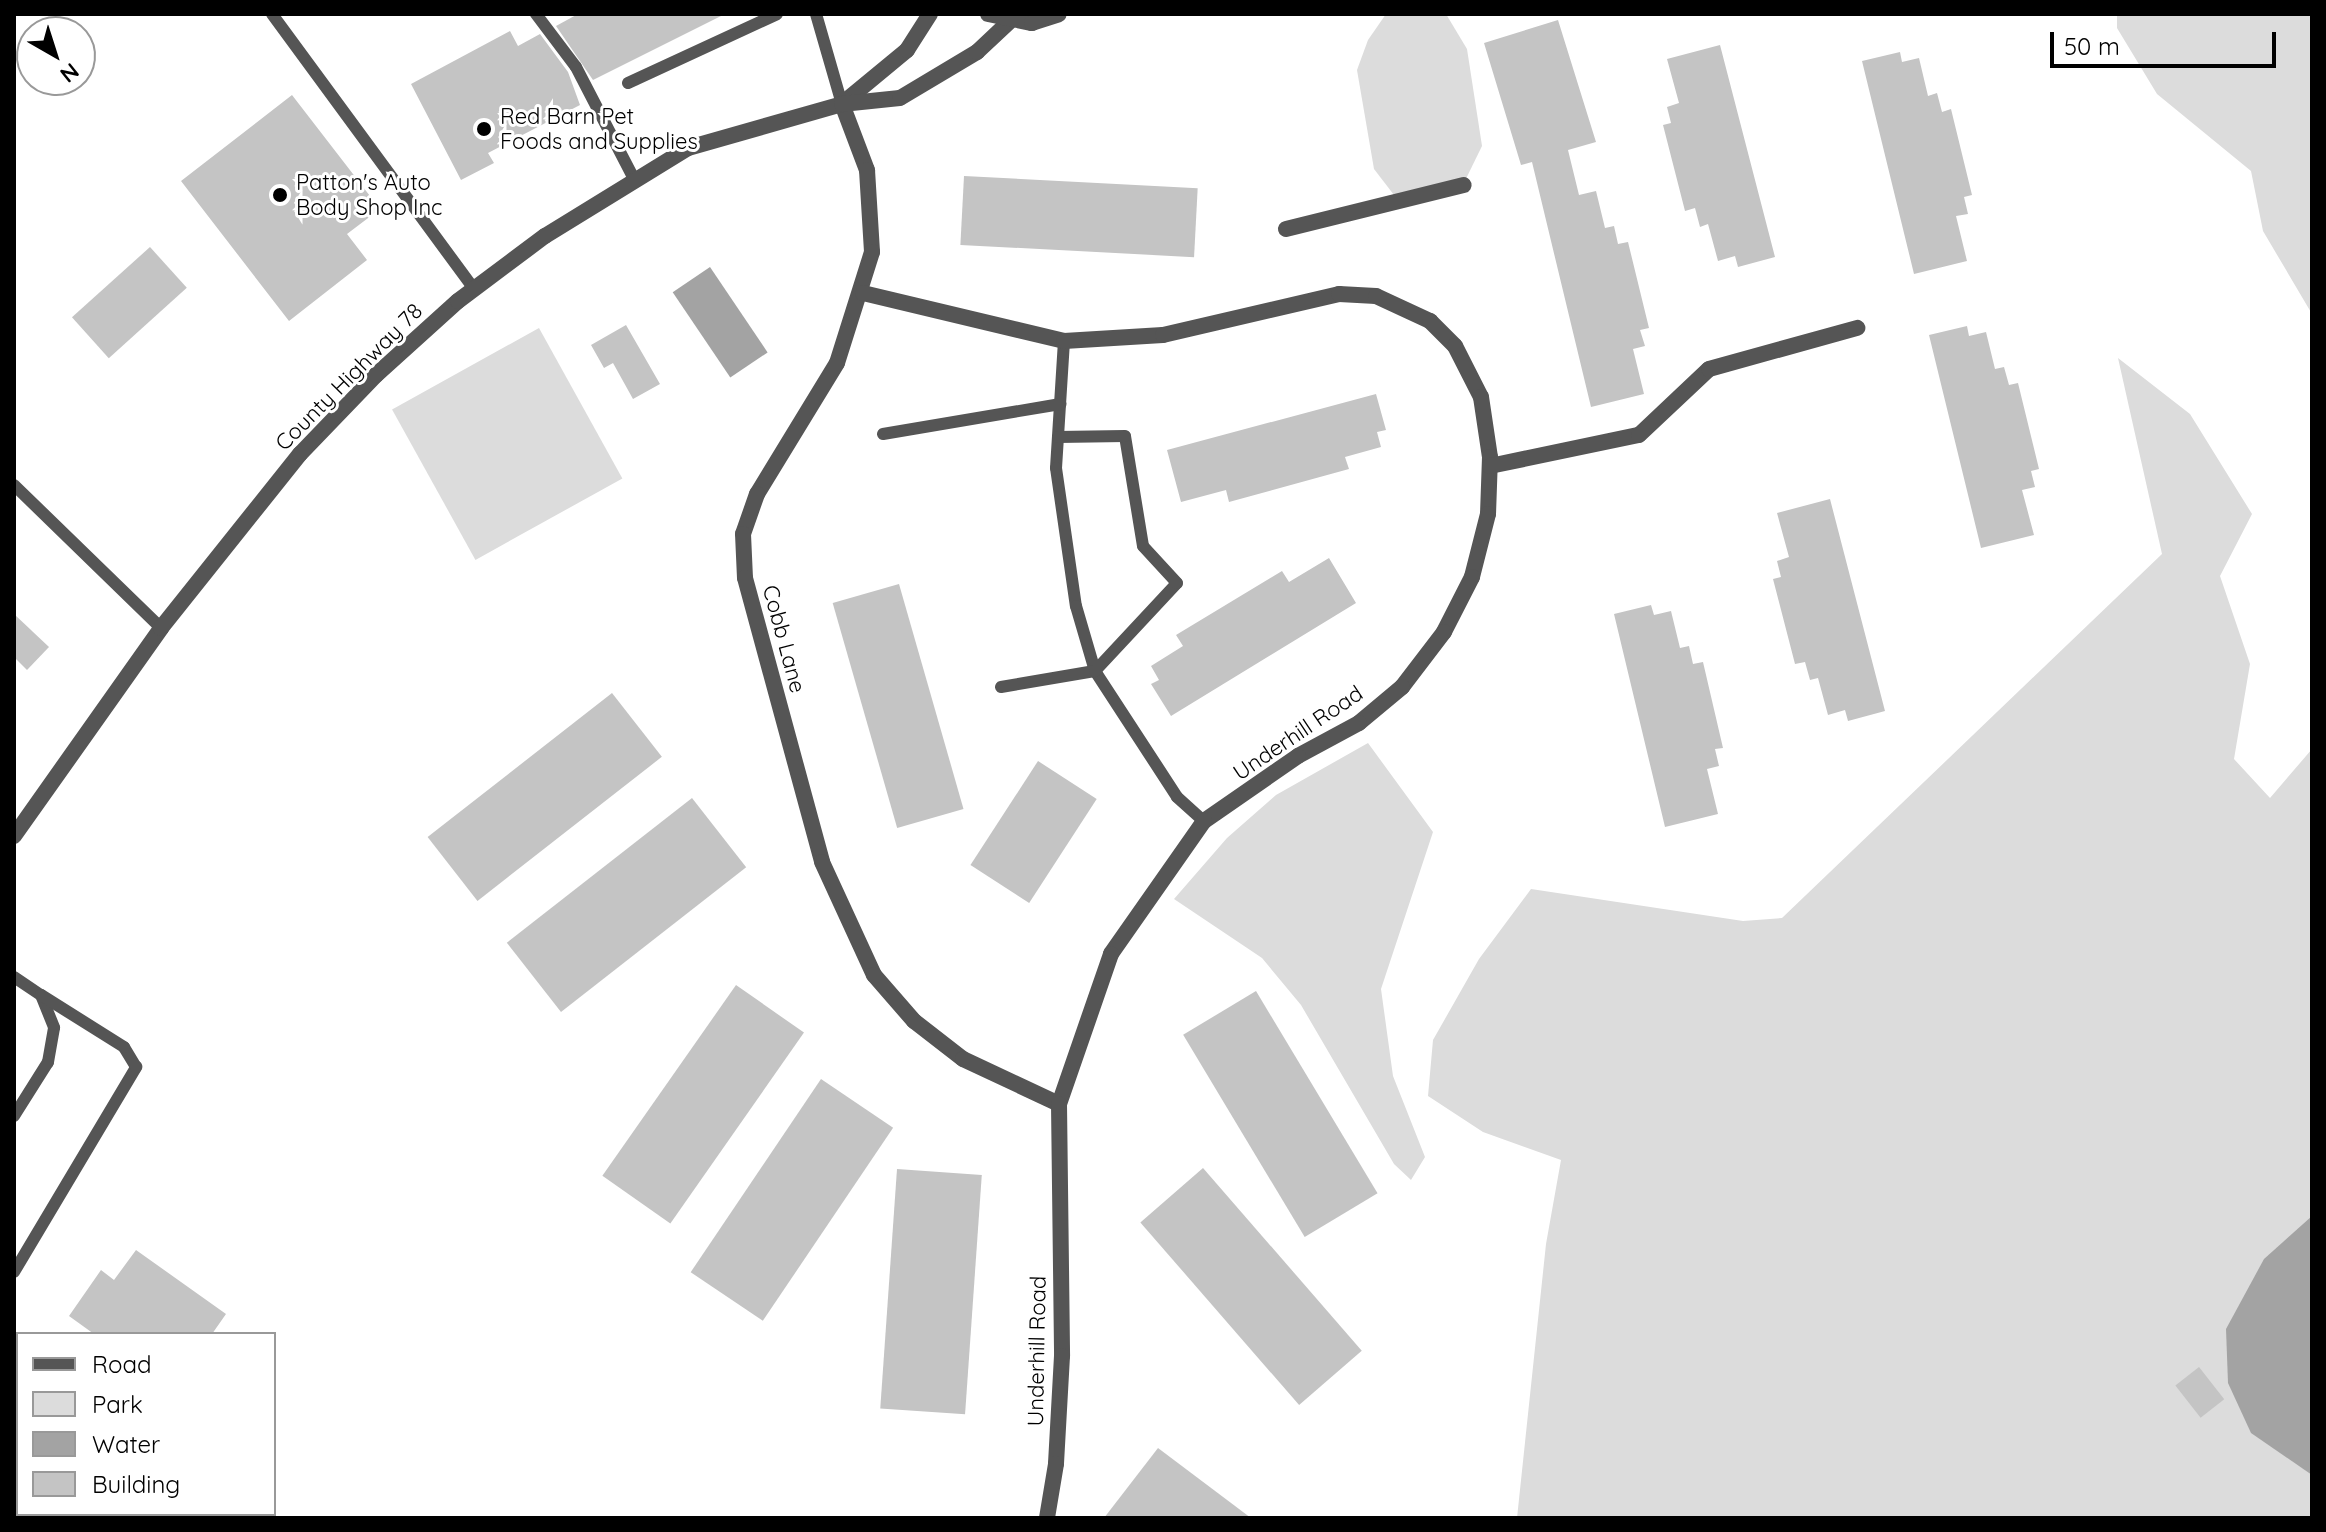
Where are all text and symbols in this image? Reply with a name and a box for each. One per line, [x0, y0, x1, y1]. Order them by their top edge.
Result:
north arrow [16, 16, 96, 96]
scale bar [2054, 16, 2280, 66]
text: 50 m [2064, 31, 2120, 61]
text: N [55, 57, 85, 89]
place label: Red Barn Pet Foods and Supplies [500, 103, 698, 154]
marker: Red Barn Pet Foods and Supplies [475, 120, 493, 138]
place label: Patton's Auto Body Shop Inc [296, 169, 443, 220]
marker: Patton's Auto Body Shop Inc [271, 186, 289, 204]
street label: County Highway 78 [270, 298, 428, 456]
street label: Cobb Lane [757, 582, 811, 696]
street label: Underhill Road [1228, 680, 1368, 786]
street label: Underhill Road [1022, 1276, 1052, 1426]
legend [16, 1332, 276, 1516]
text: Road [92, 1349, 152, 1379]
text: Park [92, 1389, 143, 1419]
text: Water [92, 1429, 160, 1459]
text: Building [92, 1469, 180, 1499]

